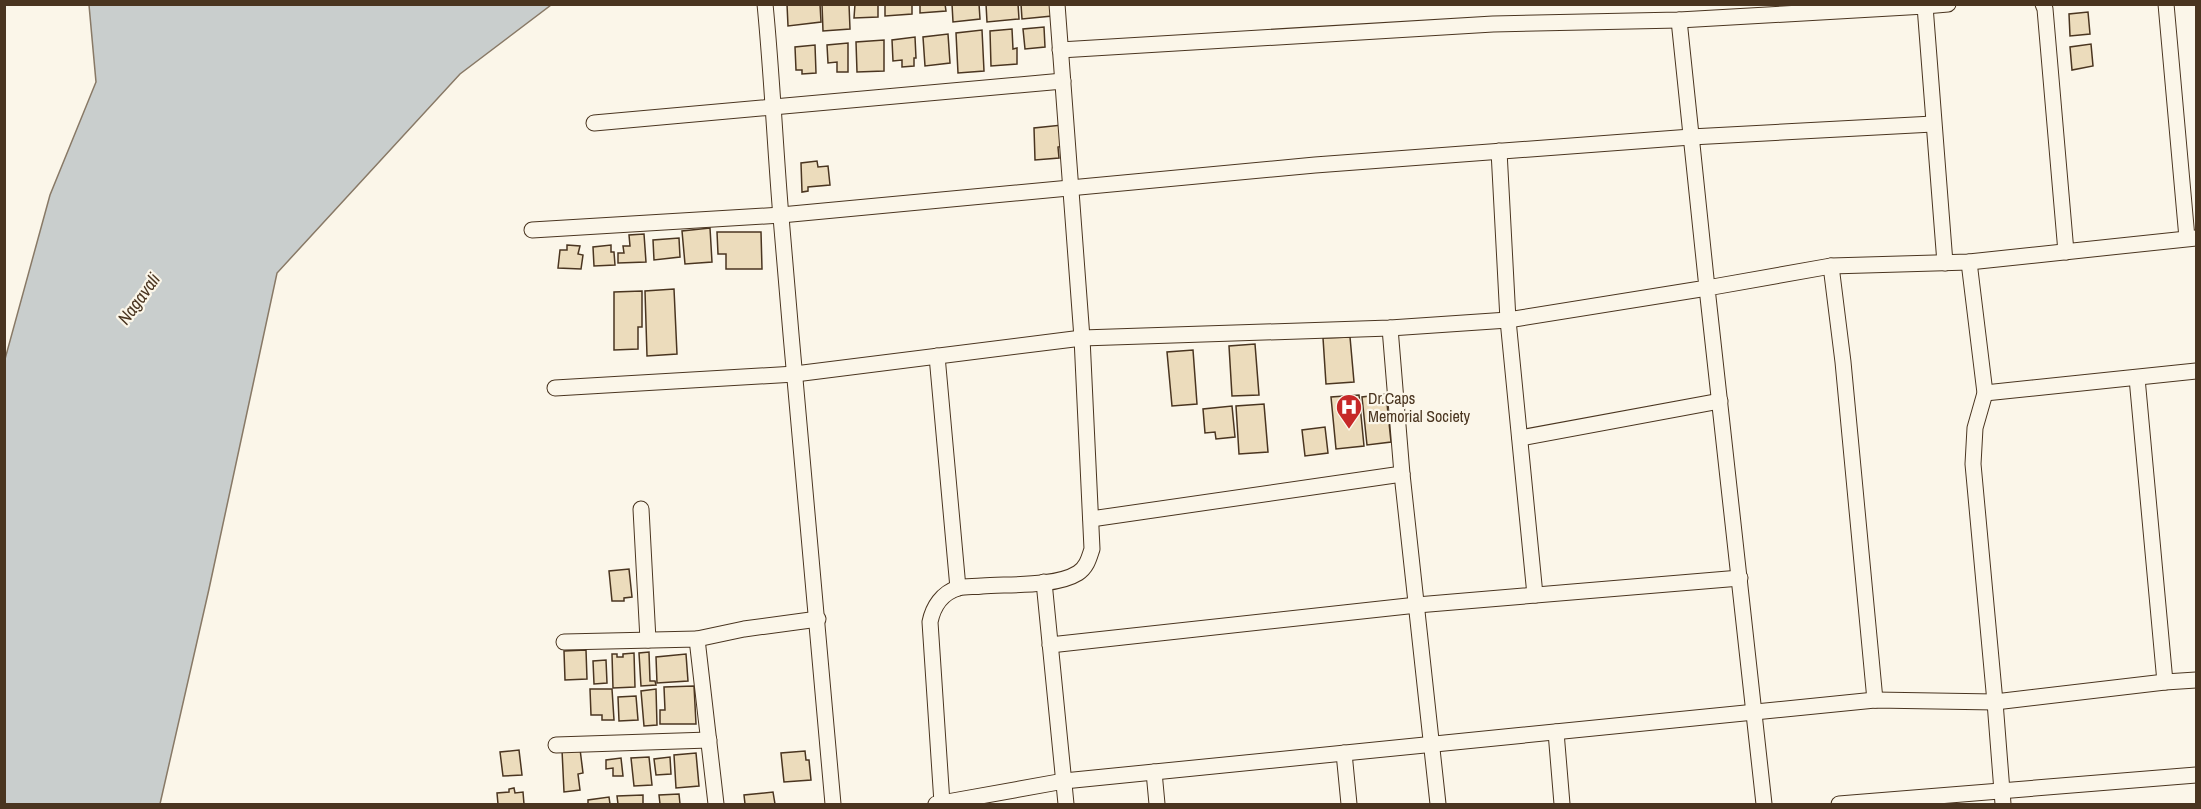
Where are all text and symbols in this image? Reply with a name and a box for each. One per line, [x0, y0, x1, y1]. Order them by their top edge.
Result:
water label: Nagavali [111, 268, 166, 330]
place label: Dr.Caps Memorial Society [1368, 387, 1471, 427]
hospital icon: Dr.Caps Memorial Society [1334, 392, 1364, 430]

